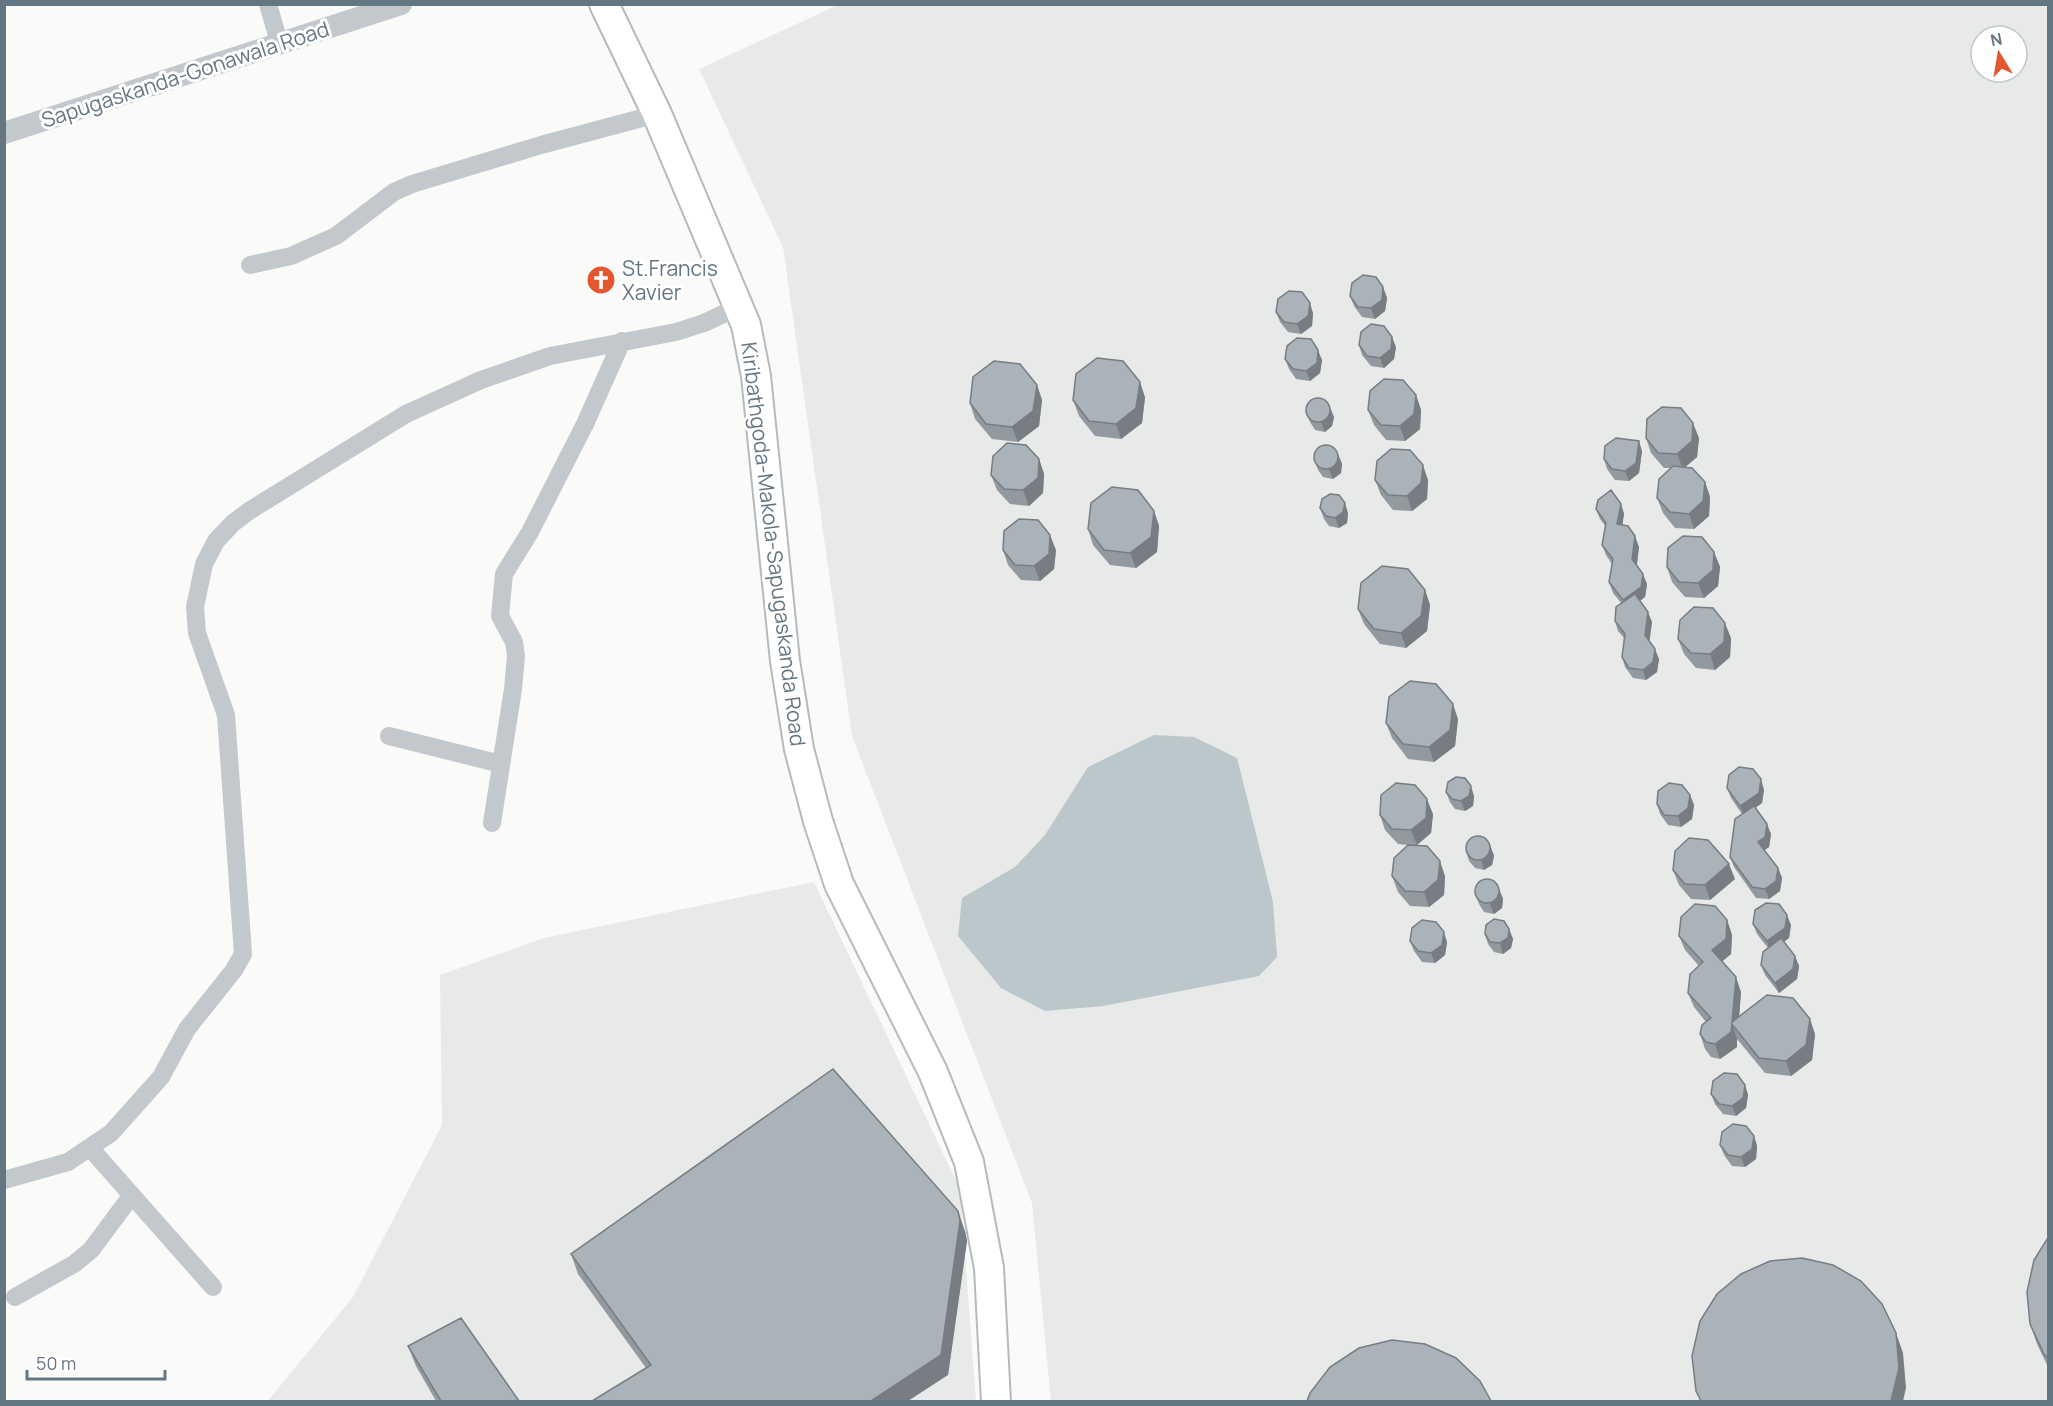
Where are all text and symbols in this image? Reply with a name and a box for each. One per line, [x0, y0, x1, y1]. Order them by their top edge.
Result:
street label: Sapugaskanda-Gonawala Road [38, 14, 332, 134]
north arrow [1969, 24, 2029, 84]
text: N [1988, 27, 2004, 51]
place label: St.Francis Xavier [622, 254, 718, 306]
church icon: St.Francis Xavier [585, 264, 617, 296]
street label: Kiribathgoda-Makola-Sapugaskanda Road [735, 340, 813, 748]
scale bar [27, 1343, 165, 1381]
text: 50 m [36, 1351, 76, 1375]

